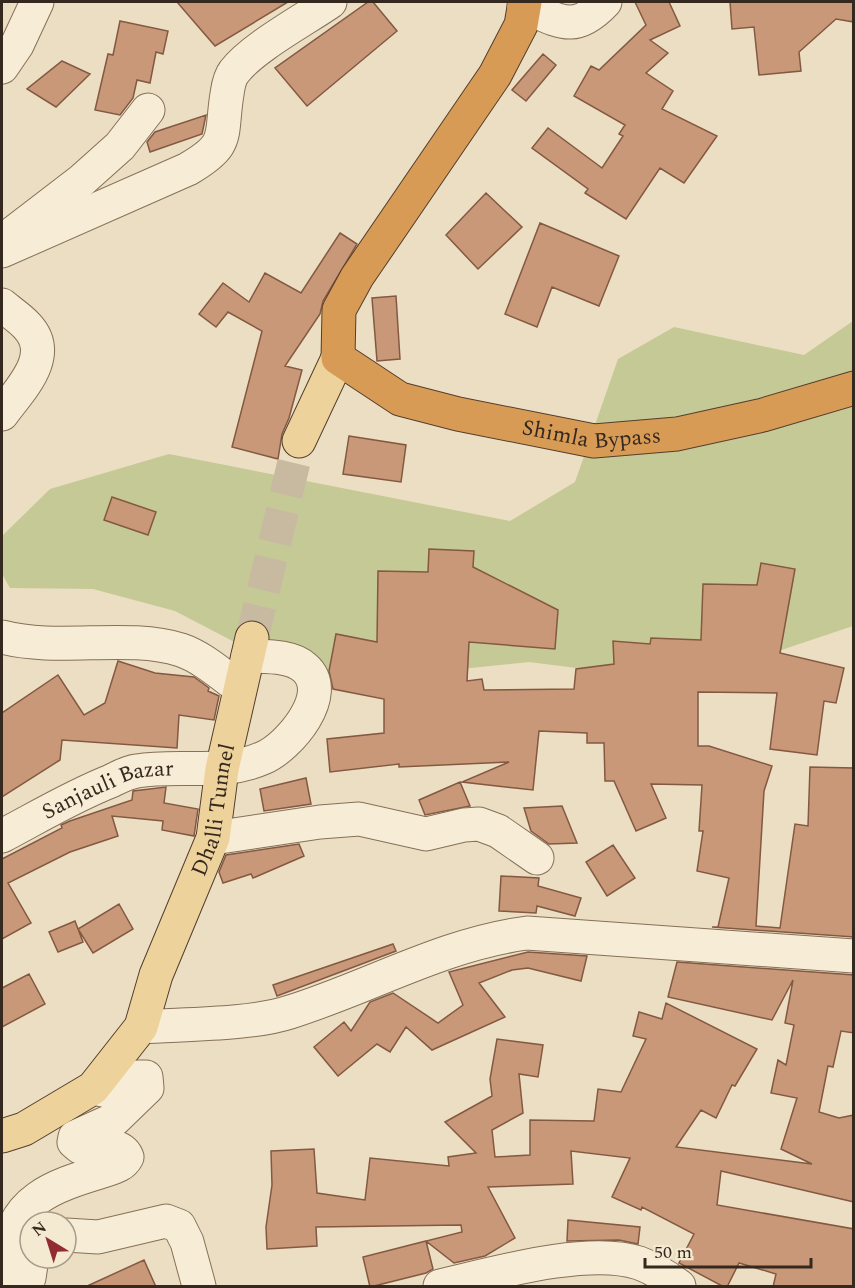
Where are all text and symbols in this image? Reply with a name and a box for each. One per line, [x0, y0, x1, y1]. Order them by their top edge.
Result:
street label: Shimla Bypass [519, 411, 662, 457]
street label: Dhalli Tunnel [182, 740, 244, 881]
street label: Sanjauli Bazar [36, 752, 174, 828]
north arrow [18, 1210, 78, 1270]
text: N [27, 1215, 52, 1242]
scale bar [645, 1231, 812, 1269]
text: 50 m [654, 1239, 692, 1266]

